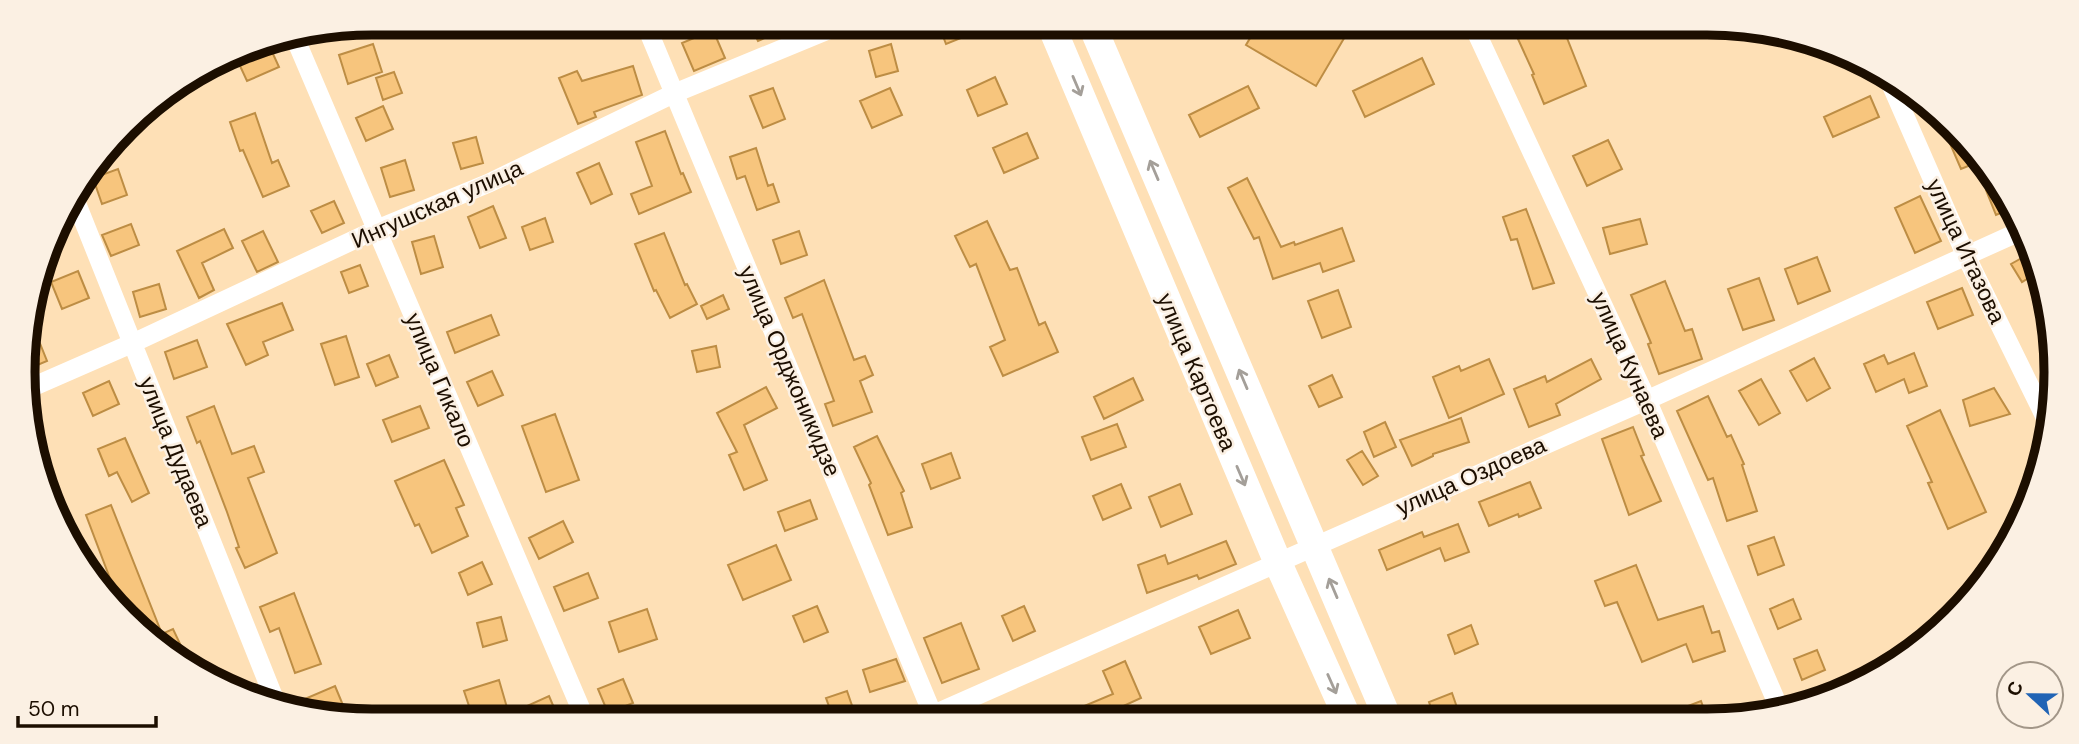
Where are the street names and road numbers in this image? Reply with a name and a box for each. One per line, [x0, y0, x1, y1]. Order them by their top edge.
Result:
street label: Ингушская улица [347, 153, 527, 255]
street label: улица Итазова [1919, 174, 2013, 328]
street label: улица Орджоникидзе [732, 261, 848, 481]
street label: улица Кунаева [1584, 287, 1676, 443]
street label: улица Картоева [1150, 289, 1244, 456]
street label: улица Гикало [398, 308, 482, 452]
street label: улица Дудаева [132, 372, 220, 532]
street label: улица Оздоева [1391, 429, 1551, 522]

